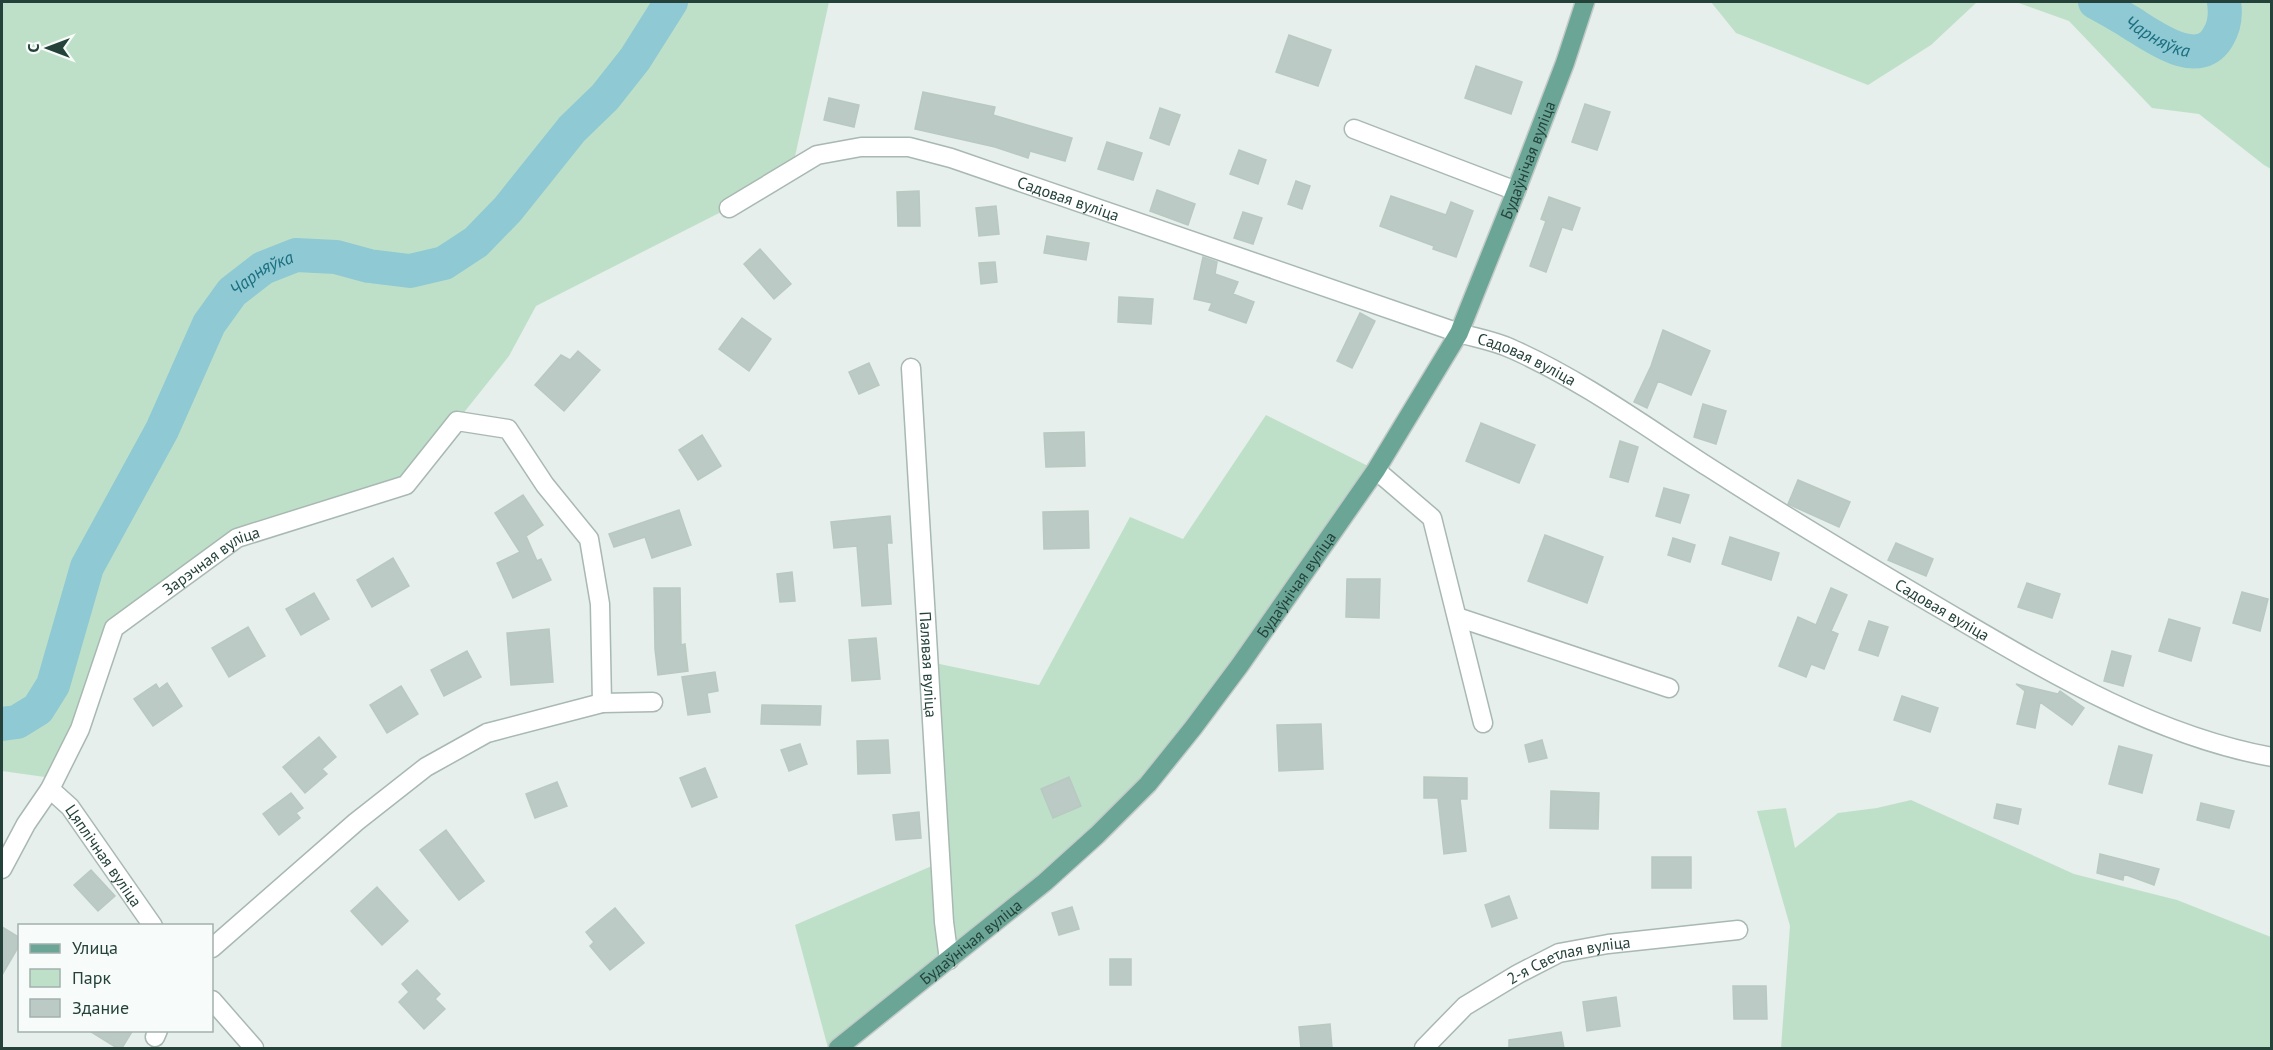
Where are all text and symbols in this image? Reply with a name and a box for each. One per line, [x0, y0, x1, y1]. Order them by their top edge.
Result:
water label: Чарняўка [2121, 10, 2192, 62]
north arrow [18, 18, 78, 78]
text: С [23, 43, 43, 52]
street label: Будаўнічая вуліца [1496, 98, 1560, 222]
street label: Садовая вуліца [1015, 172, 1122, 225]
water label: Чарняўка [225, 245, 297, 301]
street label: Садовая вуліца [1475, 328, 1580, 390]
street label: Зарэчная вуліца [158, 522, 262, 599]
street label: Будаўнічая вуліца [1252, 528, 1340, 642]
street label: Садовая вуліца [1892, 574, 1993, 645]
street label: Палявая вуліца [916, 611, 942, 718]
street label: Цяплічная вуліца [61, 800, 146, 910]
street label: Будаўнічая вуліца [916, 895, 1026, 989]
legend [18, 924, 213, 1032]
street label: 2-я Светлая вуліца [1503, 932, 1631, 989]
text: Улица [72, 936, 118, 959]
text: Парк [72, 966, 112, 989]
text: Здание [72, 996, 129, 1019]

